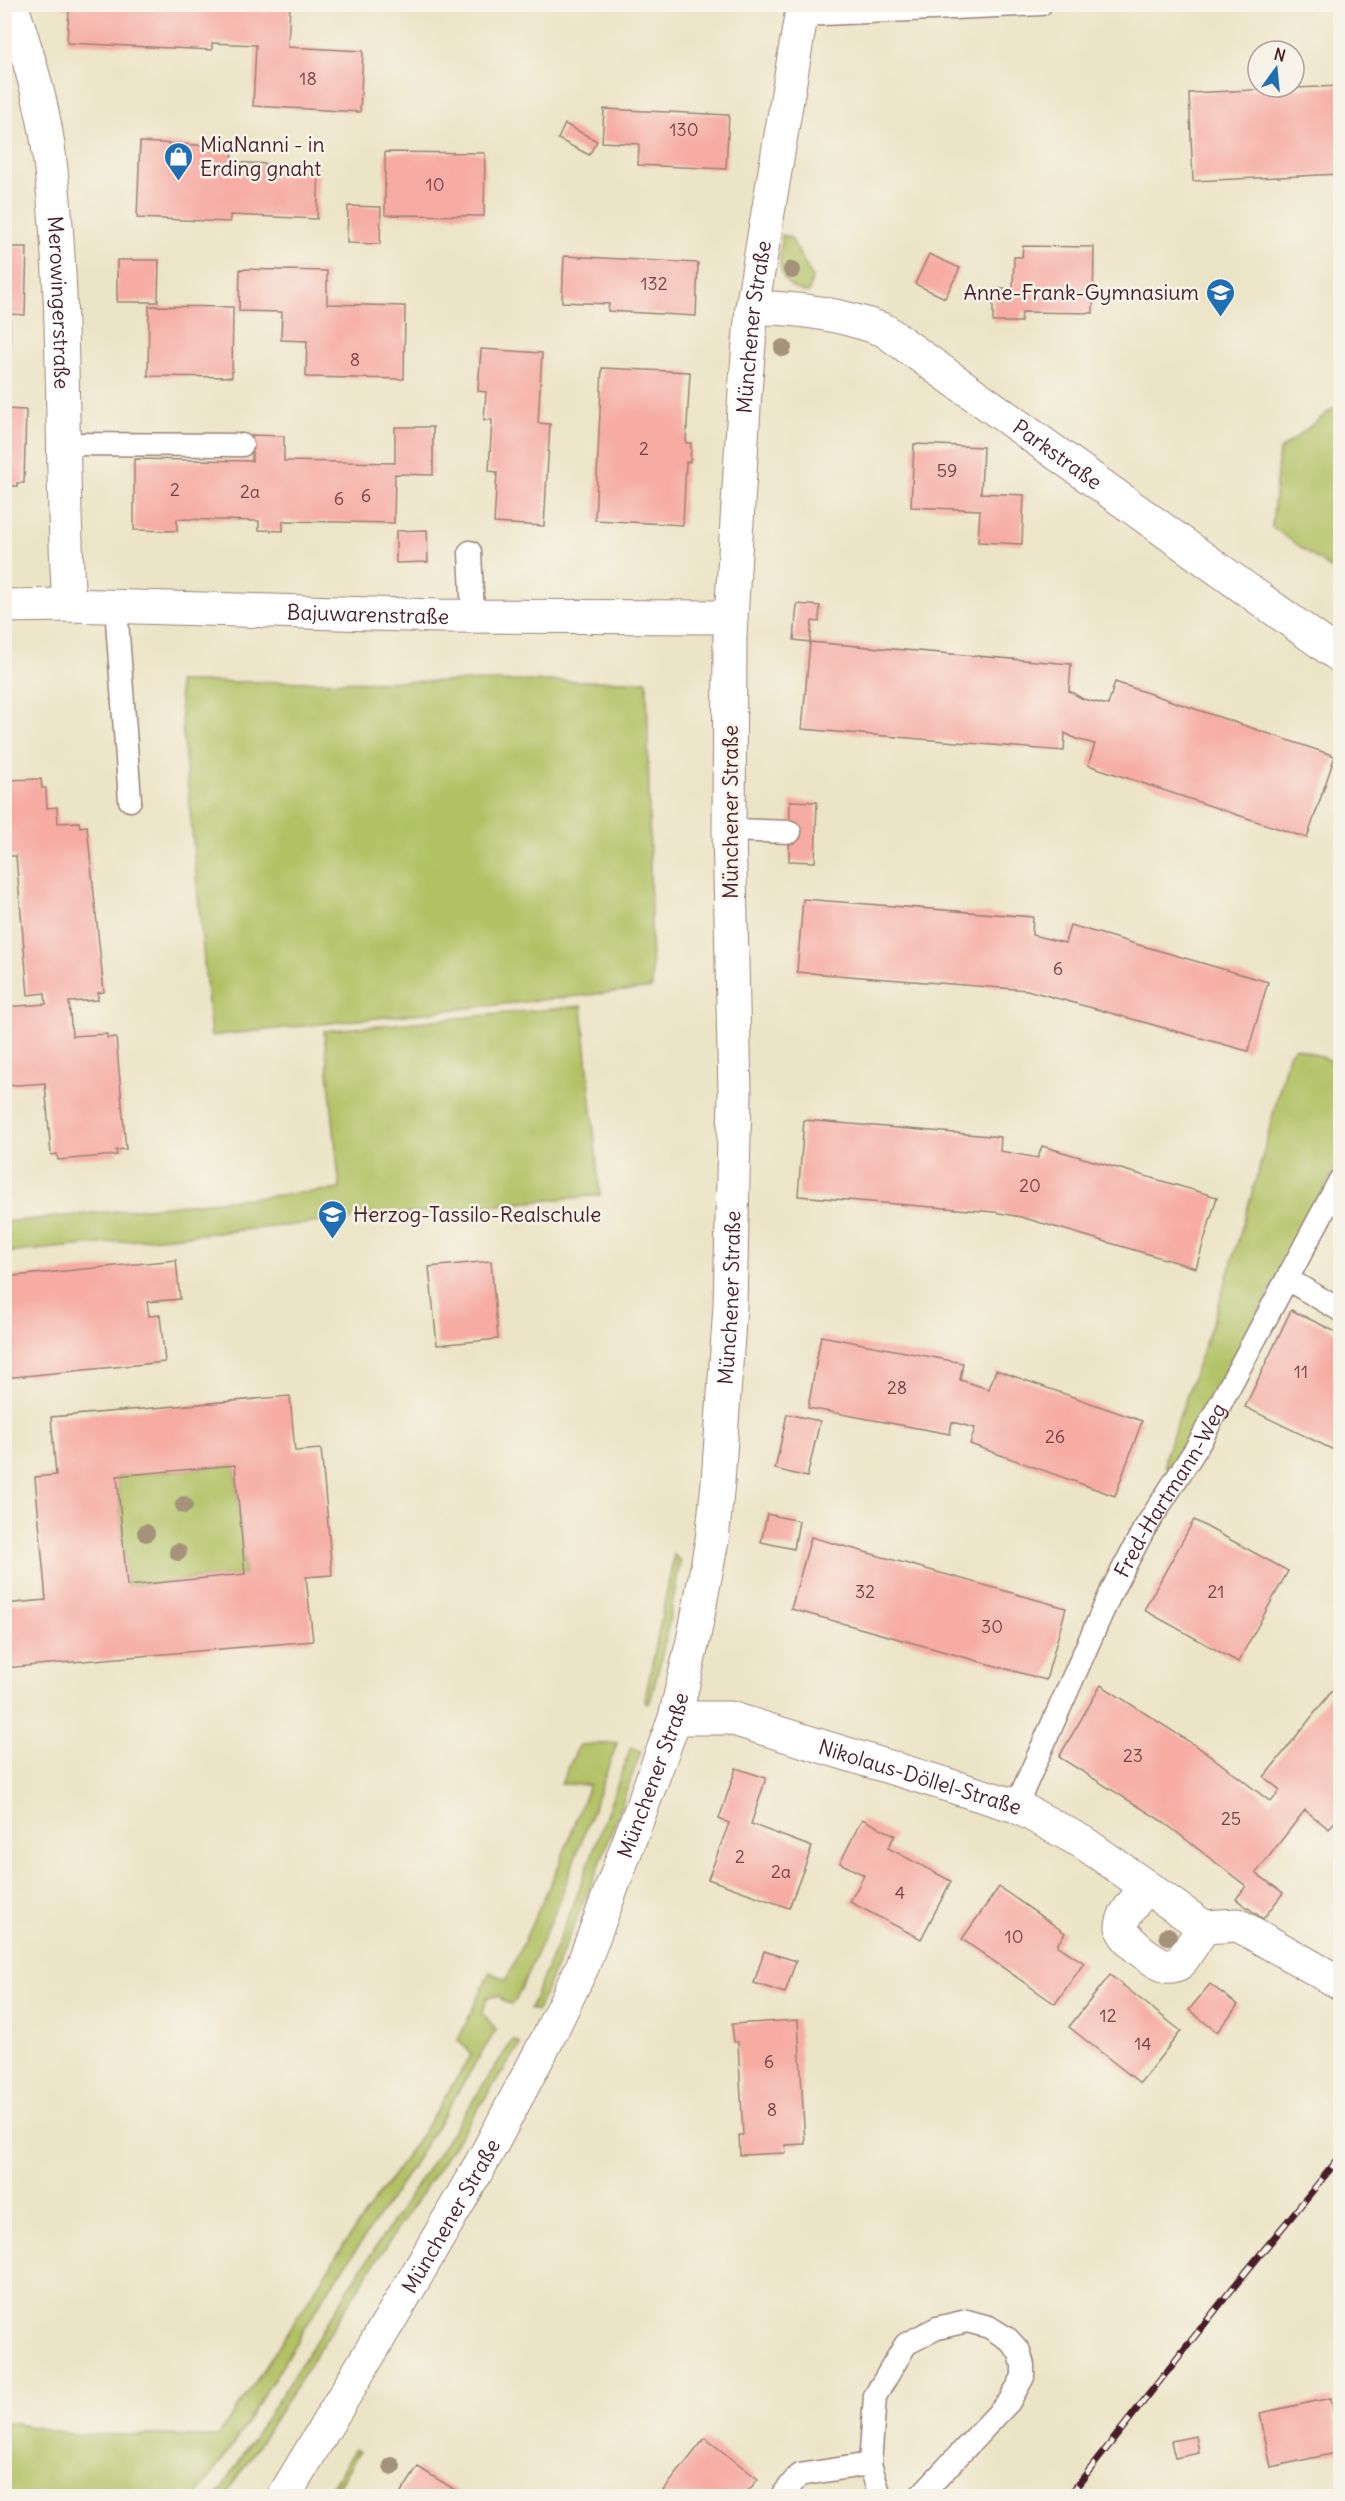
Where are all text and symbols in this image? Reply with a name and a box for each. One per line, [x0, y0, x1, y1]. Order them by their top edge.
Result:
north arrow [1246, 39, 1306, 99]
text: N [1272, 43, 1288, 66]
house number: 18 [299, 67, 317, 90]
house number: 130 [669, 118, 699, 141]
place label: MiaNanni - in Erding gnaht [200, 131, 325, 182]
shop icon: MiaNanni - in Erding gnaht [163, 140, 195, 182]
house number: 10 [426, 173, 445, 196]
street label: Merowingerstraße [42, 215, 76, 389]
street label: Münchener Straße [730, 238, 777, 414]
house number: 132 [640, 272, 668, 295]
school or university icon: Anne-Frank-Gymnasium [1204, 276, 1236, 318]
place label: Anne-Frank-Gymnasium [963, 279, 1199, 306]
house number: 8 [350, 348, 360, 371]
street label: Parkstraße [1008, 413, 1107, 495]
house number: 2 [639, 437, 649, 460]
house number: 59 [937, 459, 957, 482]
house number: 2 [170, 478, 180, 501]
house number: 2a [240, 480, 260, 503]
house number: 6 [361, 484, 371, 507]
house number: 6 [334, 487, 344, 510]
street label: Bajuwarenstraße [286, 598, 449, 630]
street label: Münchener Straße [717, 725, 744, 899]
house number: 6 [1053, 957, 1063, 980]
house number: 20 [1019, 1174, 1041, 1197]
school or university icon: Herzog-Tassilo-Realschule [316, 1198, 348, 1240]
place label: Herzog-Tassilo-Realschule [353, 1201, 601, 1228]
street label: Münchener Straße [711, 1211, 746, 1386]
house number: 11 [1294, 1360, 1308, 1383]
house number: 28 [887, 1376, 907, 1399]
street label: Fred-Hartmann-Weg [1108, 1398, 1232, 1582]
house number: 26 [1045, 1425, 1065, 1448]
house number: 32 [855, 1580, 875, 1603]
house number: 21 [1207, 1580, 1225, 1603]
house number: 30 [981, 1615, 1003, 1638]
street label: Münchener Straße [611, 1690, 694, 1862]
street label: Nikolaus-Döllel-Straße [815, 1733, 1025, 1820]
house number: 23 [1123, 1744, 1143, 1767]
house number: 25 [1221, 1807, 1241, 1830]
house number: 2 [735, 1845, 745, 1868]
house number: 2a [771, 1860, 791, 1883]
house number: 4 [895, 1881, 905, 1904]
house number: 10 [1005, 1925, 1024, 1948]
house number: 12 [1099, 2004, 1117, 2027]
house number: 14 [1134, 2032, 1152, 2055]
house number: 6 [764, 2050, 774, 2073]
house number: 8 [767, 2098, 777, 2121]
street label: Münchener Straße [395, 2134, 506, 2298]

